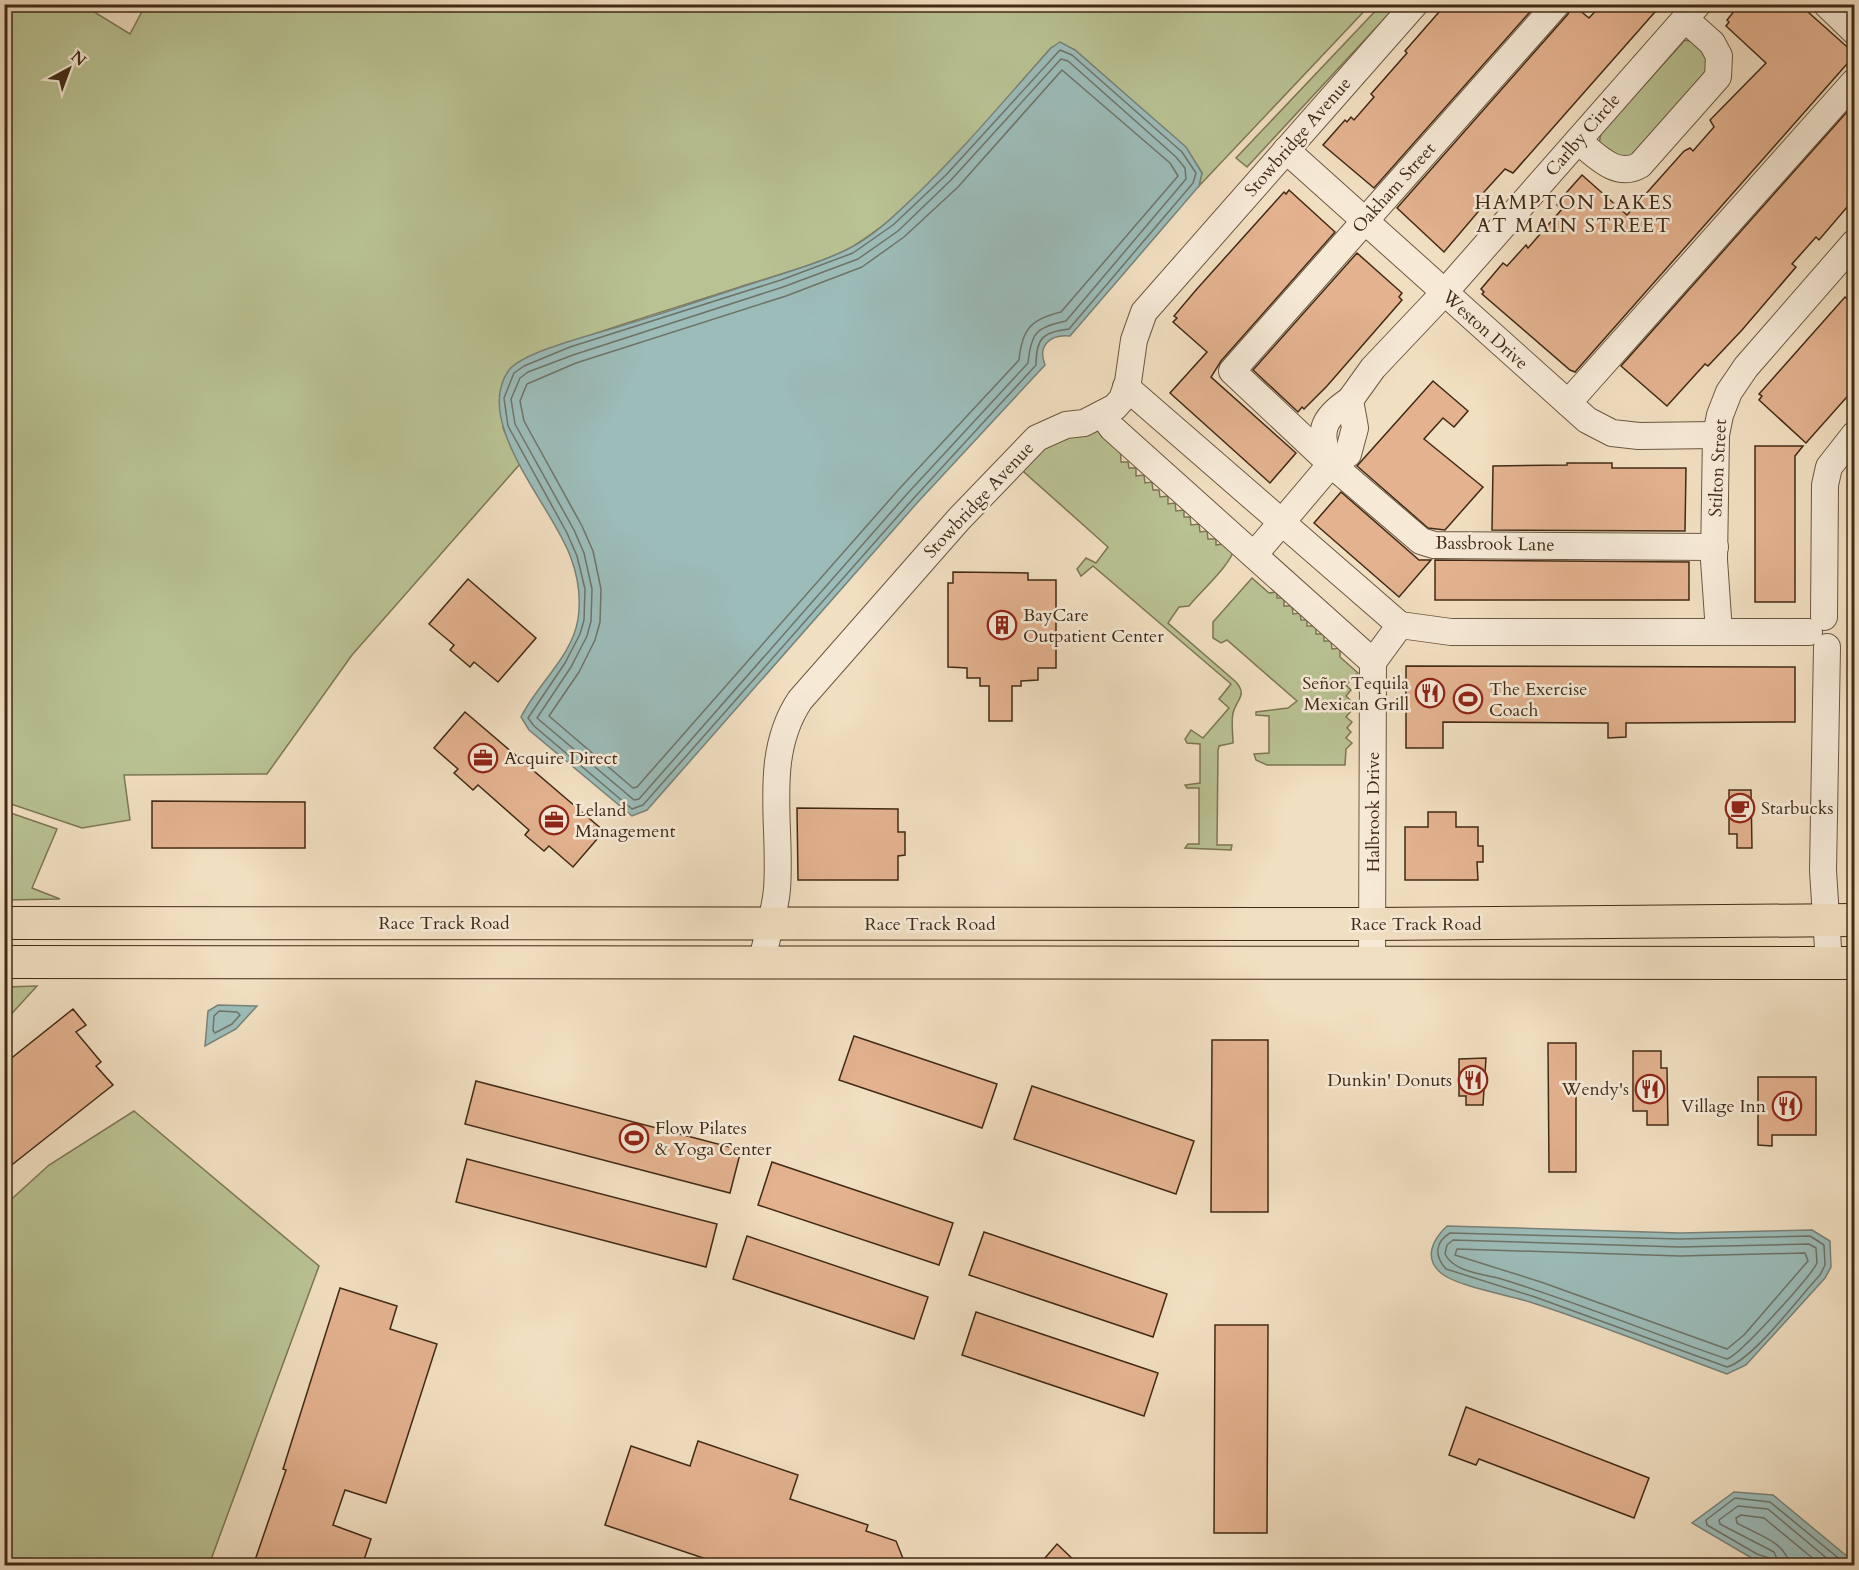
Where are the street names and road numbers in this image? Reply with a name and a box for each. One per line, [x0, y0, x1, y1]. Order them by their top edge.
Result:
street label: Stowbridge Avenue [1239, 72, 1357, 202]
street label: Carlby Circle [1540, 88, 1626, 182]
street label: Oakham Street [1347, 137, 1442, 239]
street label: Weston Drive [1436, 284, 1534, 375]
street label: Stilton Street [1703, 418, 1733, 518]
street label: Stowbridge Avenue [918, 436, 1040, 564]
street label: Bassbrook Lane [1435, 530, 1555, 558]
street label: Halbrook Drive [1361, 751, 1386, 873]
street label: Race Track Road [378, 911, 510, 936]
street label: Race Track Road [864, 912, 996, 937]
street label: Race Track Road [1350, 912, 1482, 937]

